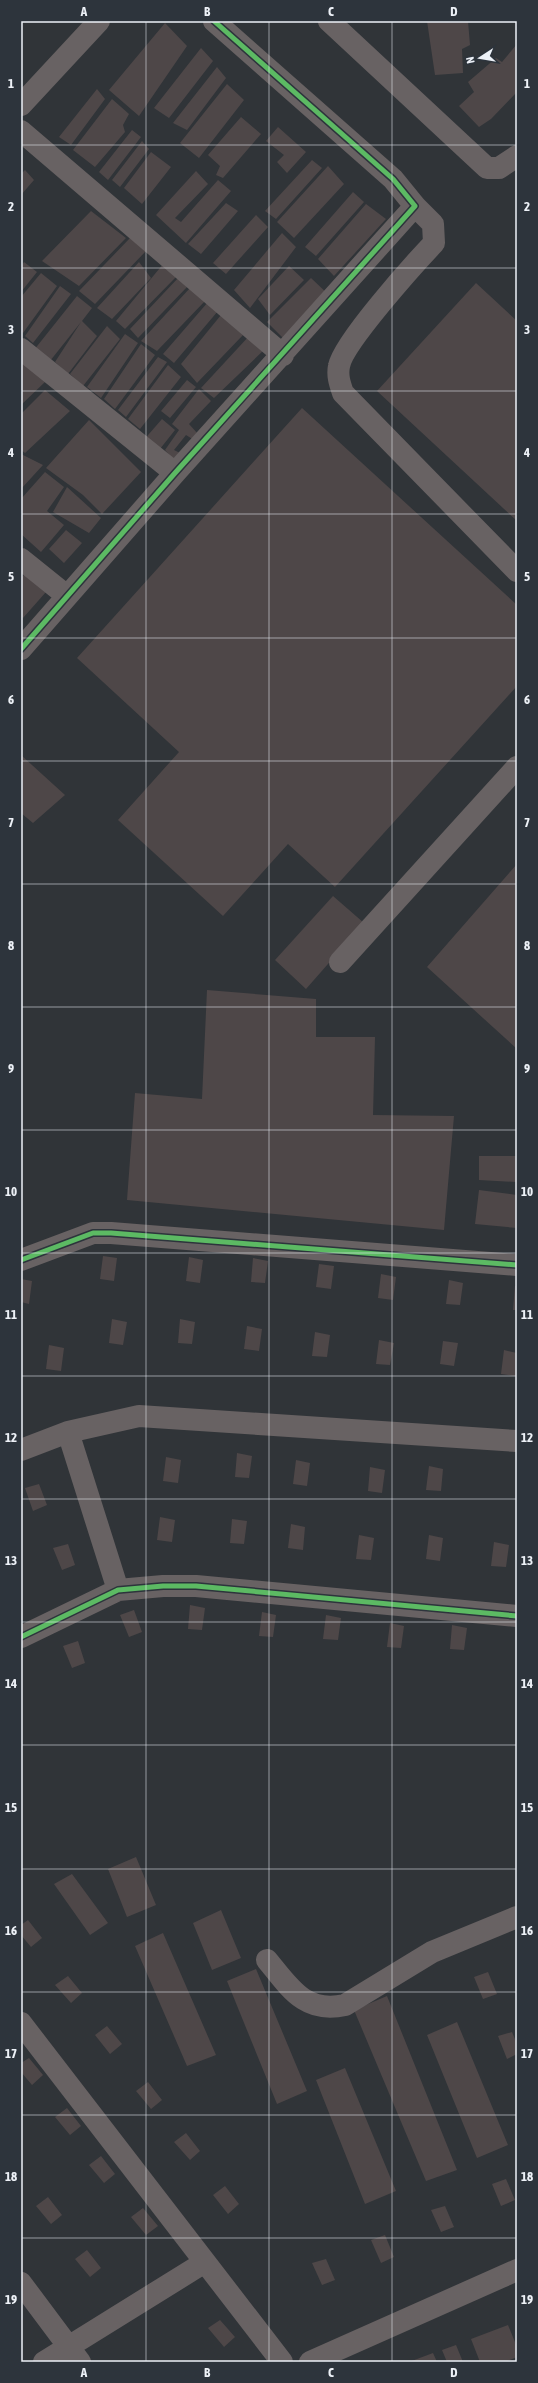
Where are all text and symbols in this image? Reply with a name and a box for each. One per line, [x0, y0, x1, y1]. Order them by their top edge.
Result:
text: A [80, 4, 88, 19]
text: B [204, 4, 211, 19]
text: C [328, 4, 334, 19]
text: D [450, 4, 458, 19]
north arrow [460, 38, 500, 78]
text: N [464, 56, 477, 65]
text: 1 [8, 76, 14, 91]
text: 1 [524, 76, 530, 91]
text: 2 [8, 199, 14, 214]
text: 2 [524, 199, 530, 214]
text: 3 [8, 322, 14, 337]
text: 3 [524, 322, 530, 337]
text: 4 [7, 445, 14, 460]
text: 4 [523, 445, 530, 460]
text: 5 [8, 569, 14, 584]
text: 5 [524, 569, 530, 584]
text: 6 [8, 692, 14, 707]
text: 6 [524, 692, 530, 707]
text: 7 [8, 815, 14, 830]
text: 7 [524, 815, 530, 830]
text: 8 [8, 938, 14, 953]
text: 8 [524, 938, 530, 953]
text: 9 [8, 1061, 14, 1076]
text: 9 [524, 1061, 530, 1076]
text: 10 [5, 1184, 17, 1199]
text: 10 [521, 1184, 533, 1199]
text: 11 [5, 1307, 17, 1322]
text: 11 [521, 1307, 533, 1322]
text: 12 [5, 1430, 17, 1445]
text: 12 [521, 1430, 533, 1445]
text: 13 [5, 1553, 17, 1568]
text: 13 [521, 1553, 533, 1568]
text: 14 [5, 1676, 17, 1691]
text: 14 [521, 1676, 533, 1691]
text: 15 [5, 1800, 17, 1815]
text: 15 [521, 1800, 533, 1815]
text: 16 [5, 1923, 17, 1938]
text: 16 [521, 1923, 533, 1938]
text: 17 [5, 2046, 17, 2061]
text: 17 [521, 2046, 533, 2061]
text: 18 [5, 2169, 17, 2184]
text: 18 [521, 2169, 533, 2184]
text: 19 [5, 2292, 17, 2307]
text: 19 [521, 2292, 533, 2307]
text: A [80, 2365, 88, 2380]
text: B [204, 2365, 211, 2380]
text: C [328, 2365, 334, 2380]
text: D [450, 2365, 458, 2380]

